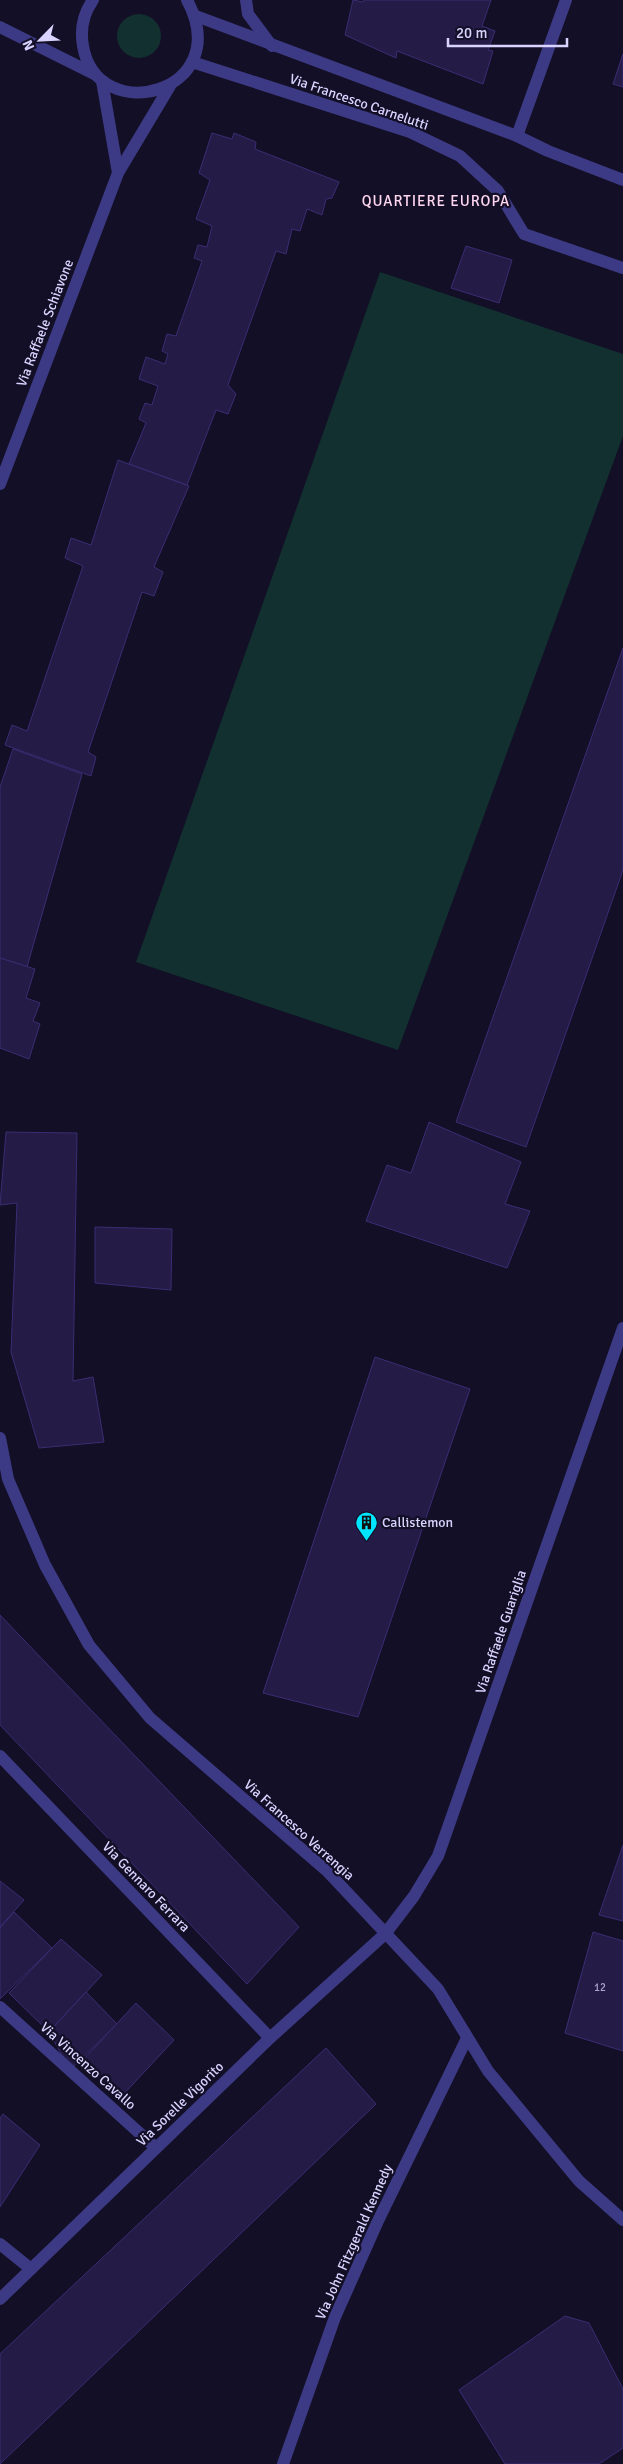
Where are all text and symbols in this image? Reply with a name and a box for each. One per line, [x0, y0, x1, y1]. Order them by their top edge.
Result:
north arrow [15, 15, 65, 65]
scale bar [448, 15, 567, 47]
text: 20 m [456, 24, 487, 42]
text: N [19, 37, 38, 53]
street label: Via Francesco Carnelutti [287, 70, 431, 134]
district label: QUARTIERE EUROPA [362, 192, 510, 210]
street label: Via Raffaele Schiavone [13, 257, 77, 389]
building icon: Callistemon [354, 1510, 378, 1541]
place label: Callistemon [382, 1514, 453, 1531]
street label: Via Raffaele Guariglia [472, 1568, 530, 1696]
street label: Via Francesco Verrengia [240, 1776, 358, 1884]
street label: Via Gennaro Ferrara [99, 1838, 193, 1936]
house number: 12 [594, 1981, 606, 1994]
street label: Via Vincenzo Cavallo [37, 2019, 139, 2113]
street label: Via Sorelle Vigorito [133, 2058, 227, 2150]
street label: Via John Fitzgerald Kennedy [312, 2161, 396, 2323]

